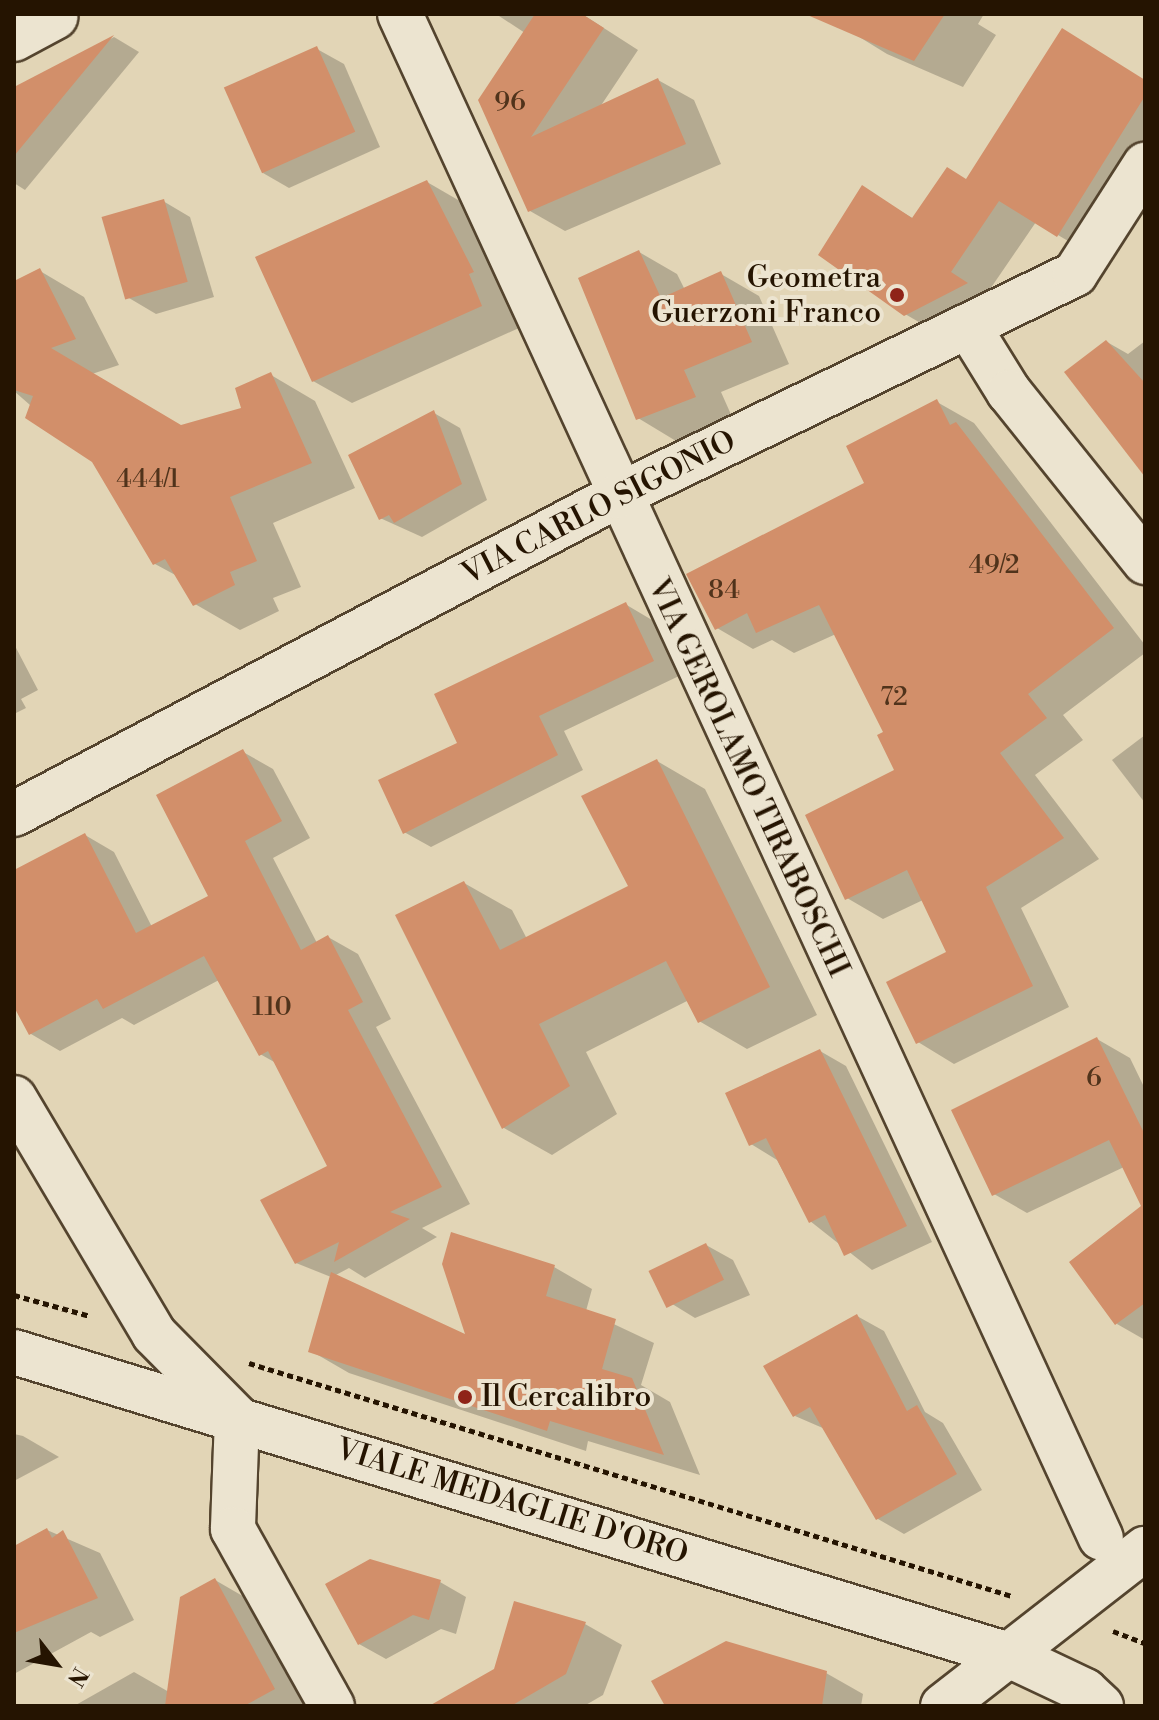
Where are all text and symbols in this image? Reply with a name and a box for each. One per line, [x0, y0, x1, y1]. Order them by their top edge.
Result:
house number: 96 [494, 87, 526, 119]
place label: Geometra Guerzoni Franco [651, 260, 881, 330]
marker: Geometra Guerzoni Franco [888, 286, 906, 304]
street label: VIA CARLO SIGONIO [456, 423, 742, 593]
house number: 444/1 [116, 464, 180, 496]
house number: 49/2 [969, 550, 1019, 582]
street label: VIA GEROLAMO TIRABOSCHI [640, 573, 856, 983]
house number: 84 [708, 575, 740, 607]
house number: 72 [880, 682, 908, 714]
house number: 110 [252, 992, 292, 1024]
house number: 6 [1086, 1063, 1102, 1095]
place label: Il Cercalibro [481, 1379, 651, 1415]
marker: Il Cercalibro [456, 1388, 474, 1406]
street label: VIALE MEDAGLIE D'ORO [332, 1431, 692, 1573]
north arrow [16, 1624, 96, 1704]
text: N [61, 1662, 93, 1691]

